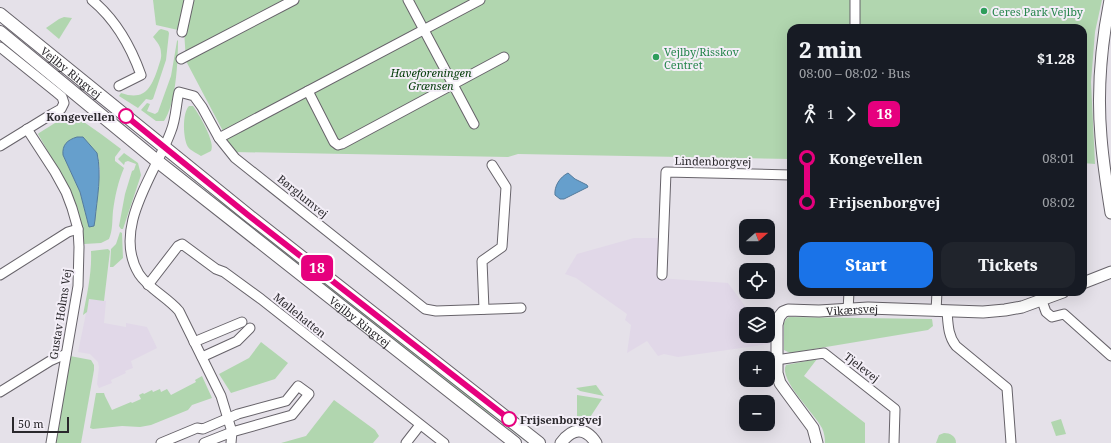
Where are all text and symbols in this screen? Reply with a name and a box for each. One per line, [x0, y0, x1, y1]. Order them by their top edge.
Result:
place label: Ceres Park Vejlby [992, 4, 1084, 19]
marker: Ceres Park Vejlby [979, 6, 989, 16]
text: 2 min [799, 34, 862, 64]
street label: Vejlby Ringvej [38, 43, 105, 101]
place label: Vejlby/Risskov Centret [664, 44, 739, 72]
text: $1.28 [1037, 48, 1075, 68]
marker: Vejlby/Risskov Centret [651, 52, 661, 62]
text: 08:00 – 08:02 · Bus [799, 64, 910, 82]
park label: Haveforeningen Grænsen [389, 65, 472, 93]
icon: walk [799, 103, 821, 125]
icon: forward [840, 103, 862, 125]
text: 18 [876, 104, 892, 123]
text: 1 [827, 105, 834, 123]
marker: Kongevellen [118, 108, 134, 124]
place label: Kongevellen [46, 109, 116, 124]
text: Kongevellen [829, 148, 923, 168]
text: 08:01 [1042, 149, 1075, 167]
street label: Lindenborgvej [674, 153, 752, 169]
street label: Børglumvej [275, 171, 331, 221]
text: Frijsenborgvej [829, 192, 940, 212]
text: 08:02 [1042, 193, 1075, 211]
north arrow [739, 219, 775, 255]
map controls [739, 219, 775, 431]
button: Start [799, 242, 933, 288]
button: Tickets [941, 242, 1075, 288]
line badge: 18 [299, 255, 335, 281]
text: 18 [309, 258, 325, 277]
button: locate [739, 263, 775, 299]
street label: Gustav Holms Vej [45, 268, 75, 360]
street label: Møllehatten [271, 289, 329, 341]
street label: Vejlby Ringvej [326, 292, 394, 350]
street label: Vikærsvej [826, 300, 879, 318]
button: layers [739, 307, 775, 343]
street label: Tjelevej [841, 349, 883, 385]
button: + [739, 351, 775, 387]
button: − [739, 395, 775, 431]
marker: Frijsenborgvej [501, 411, 517, 427]
place label: Frijsenborgvej [520, 412, 602, 427]
scale bar [12, 415, 69, 434]
text: 50 m [18, 416, 44, 431]

